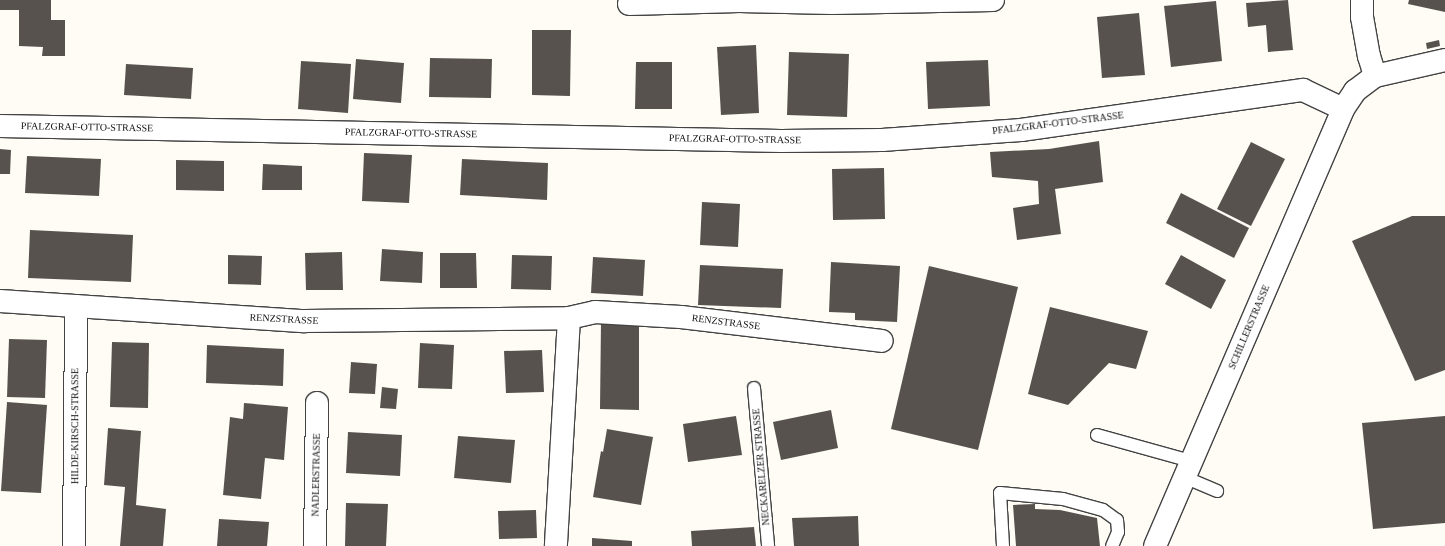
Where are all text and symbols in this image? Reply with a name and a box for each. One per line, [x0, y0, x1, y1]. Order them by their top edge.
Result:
street label: PFALZGRAF-OTTO-STRASSE [992, 109, 1124, 137]
street label: PFALZGRAF-OTTO-STRASSE [21, 120, 153, 134]
street label: PFALZGRAF-OTTO-STRASSE [345, 126, 477, 140]
street label: PFALZGRAF-OTTO-STRASSE [669, 132, 801, 146]
street label: SCHILLERSTRASSE [1226, 283, 1272, 371]
street label: RENZSTRASSE [249, 311, 319, 327]
street label: RENZSTRASSE [691, 312, 761, 332]
street label: HILDE-KIRSCH-STRASSE [69, 368, 81, 484]
street label: NECKARELZER STRASSE [750, 408, 772, 526]
street label: NADLERSTRASSE [309, 433, 323, 517]

